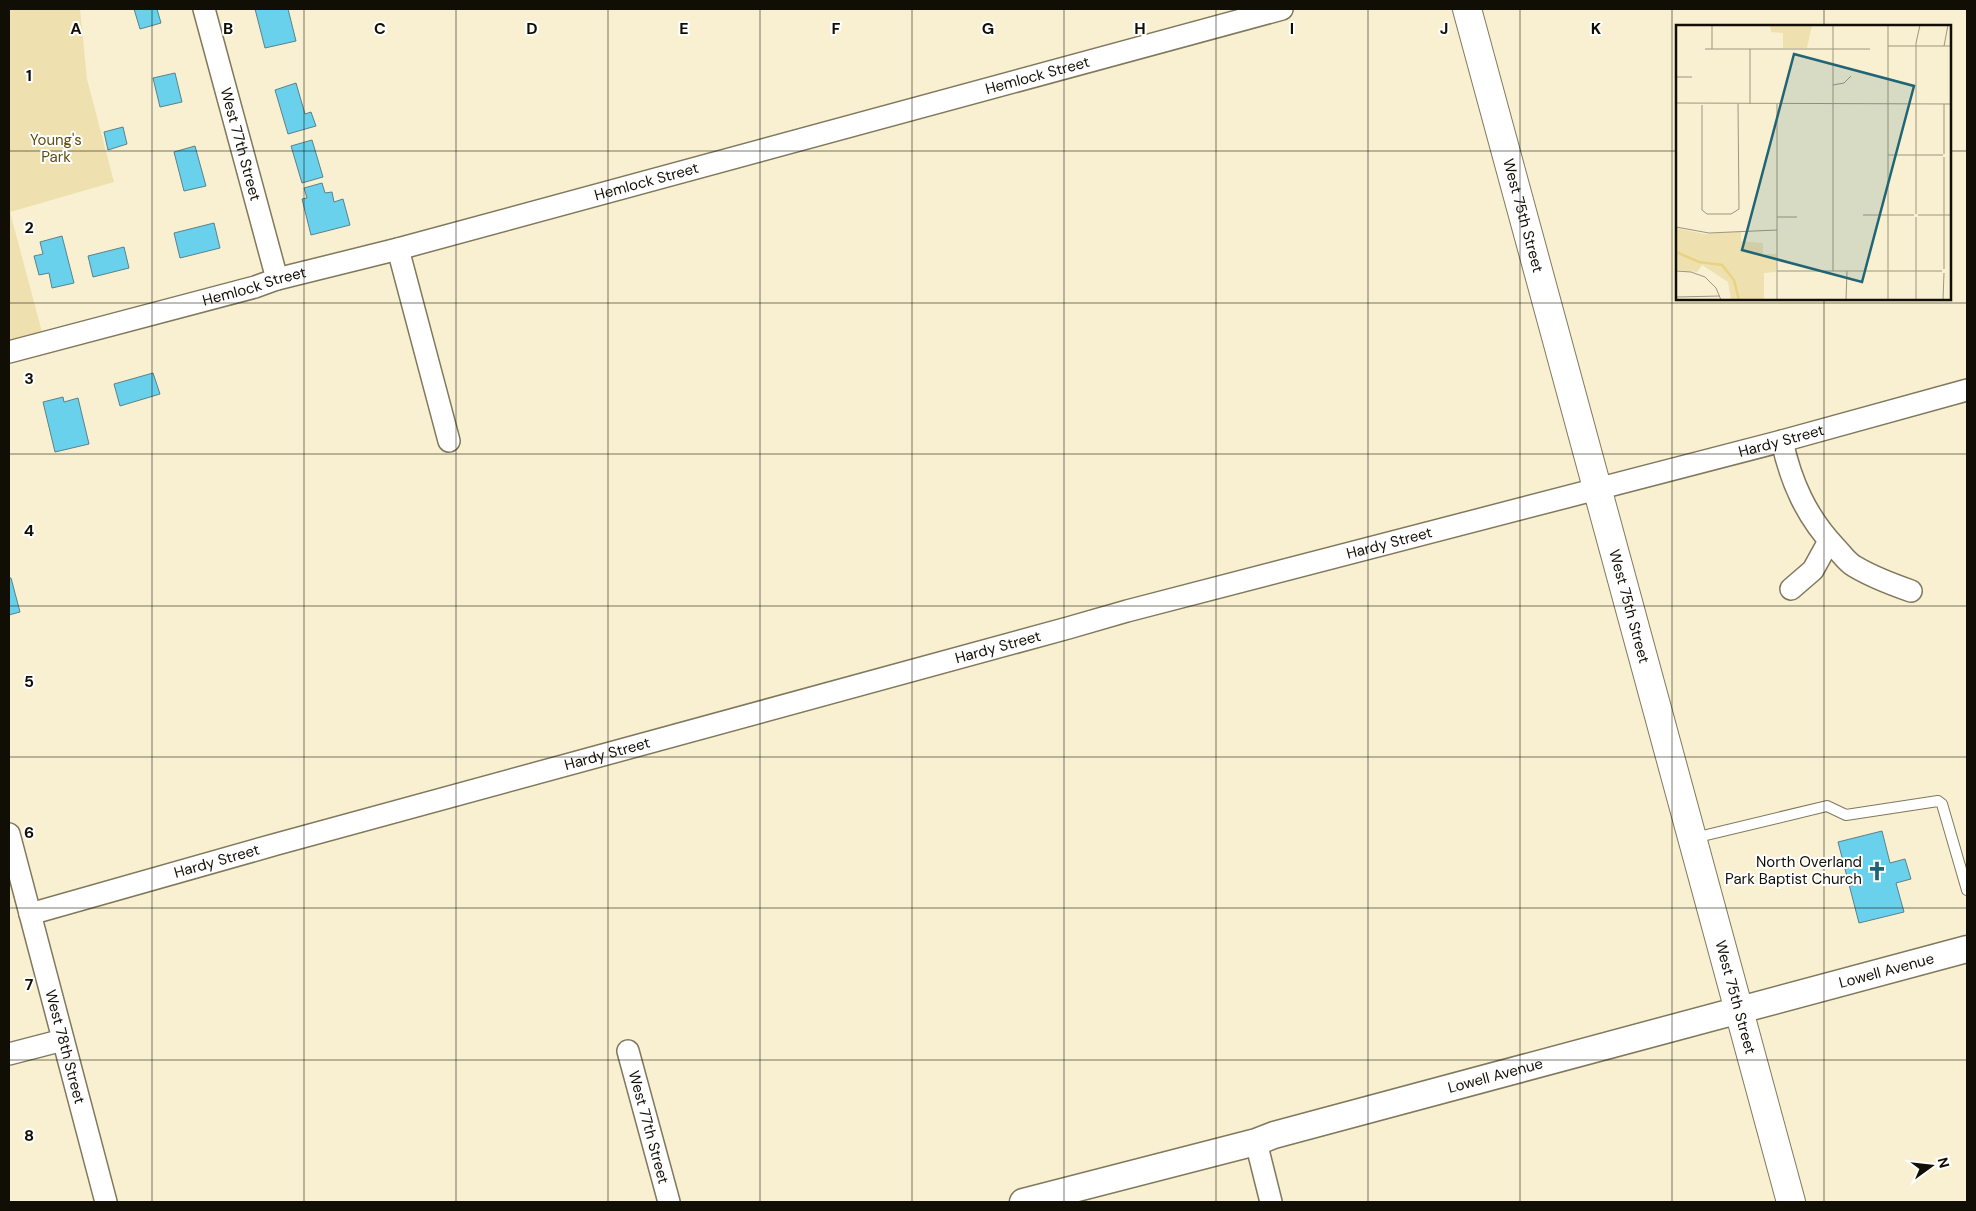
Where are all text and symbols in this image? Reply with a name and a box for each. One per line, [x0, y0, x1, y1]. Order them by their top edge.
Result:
text: A [70, 18, 82, 39]
text: B [223, 18, 233, 39]
text: C [374, 18, 386, 39]
text: D [526, 18, 538, 39]
text: E [679, 18, 689, 39]
text: F [832, 18, 841, 39]
text: G [982, 18, 994, 39]
text: H [1134, 18, 1146, 39]
text: I [1290, 18, 1294, 39]
text: J [1440, 18, 1448, 39]
text: K [1591, 18, 1602, 39]
inset map [1676, 25, 1951, 300]
street label: Hemlock Street [983, 52, 1092, 99]
text: 1 [26, 65, 32, 86]
street label: West 77th Street [216, 85, 265, 203]
park label: Young's Park [30, 130, 82, 167]
street label: West 75th Street [1498, 156, 1548, 275]
street label: Hemlock Street [592, 158, 701, 205]
text: 2 [24, 217, 34, 238]
street label: Hemlock Street [200, 262, 308, 310]
text: 3 [24, 368, 34, 389]
street label: Hardy Street [1736, 420, 1826, 462]
text: 4 [24, 520, 34, 541]
street label: Hardy Street [1344, 522, 1434, 564]
street label: West 75th Street [1604, 547, 1654, 666]
street label: Hardy Street [953, 626, 1043, 668]
text: 5 [24, 671, 34, 692]
street label: Hardy Street [562, 733, 652, 775]
text: 6 [24, 822, 34, 843]
street label: Hardy Street [172, 839, 262, 883]
place label: North Overland Park Baptist Church [1725, 852, 1862, 889]
church icon: North Overland Park Baptist Church [1866, 860, 1888, 882]
street label: West 75th Street [1710, 938, 1760, 1056]
street label: Lowell Avenue [1837, 948, 1936, 993]
text: 7 [25, 974, 34, 995]
street label: West 78th Street [40, 987, 90, 1106]
street label: Lowell Avenue [1445, 1053, 1545, 1098]
street label: West 77th Street [624, 1068, 674, 1186]
text: 8 [24, 1125, 34, 1146]
north arrow [1906, 1141, 1956, 1191]
text: N [1934, 1155, 1954, 1170]

